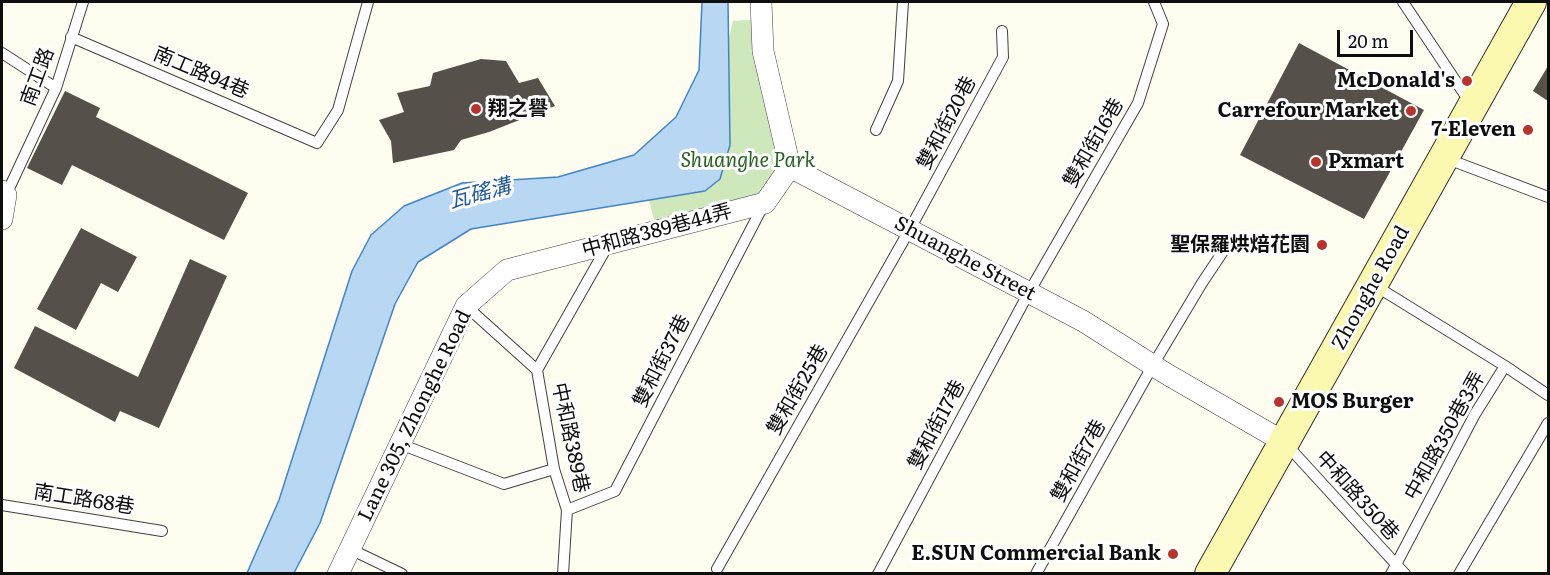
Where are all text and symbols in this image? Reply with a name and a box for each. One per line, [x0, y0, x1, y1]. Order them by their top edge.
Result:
scale bar [1340, 18, 1416, 56]
text: 20 m [1348, 27, 1389, 54]
street label: 南工路94巷 [150, 42, 252, 104]
street label: 南工路 [16, 45, 60, 109]
place label: McDonald's [1337, 69, 1455, 93]
street label: 雙和街20巷 [913, 72, 981, 174]
marker: McDonald's [1460, 74, 1474, 88]
street label: 雙和街16巷 [1059, 94, 1129, 192]
place label: 翔之譽 [488, 97, 548, 121]
place label: Carrefour Market [1218, 99, 1399, 123]
marker: 翔之譽 [469, 102, 483, 116]
marker: Carrefour Market [1404, 104, 1418, 118]
place label: 7-Eleven [1431, 118, 1516, 142]
marker: 7-Eleven [1521, 123, 1535, 137]
park label: Shuanghe Park [681, 149, 815, 173]
place label: Pxmart [1328, 150, 1404, 174]
marker: Pxmart [1309, 155, 1323, 169]
water label: 瓦磘溝 [446, 174, 514, 214]
street label: 中和路389巷44弄 [579, 199, 735, 263]
street label: Shuanghe Street [890, 212, 1040, 306]
street label: Zhonghe Road [1327, 222, 1415, 354]
place label: 聖保羅烘焙花園 [1170, 233, 1310, 257]
marker: 聖保羅烘焙花園 [1315, 238, 1329, 252]
street label: Lane 305, Zhonghe Road [353, 307, 477, 525]
street label: 雙和街37巷 [629, 311, 695, 411]
street label: 雙和街25巷 [763, 341, 833, 439]
street label: 中和路350巷3弄 [1400, 368, 1490, 504]
street label: 雙和街17巷 [903, 376, 971, 474]
street label: 中和路389巷 [547, 381, 593, 495]
place label: MOS Burger [1291, 390, 1414, 414]
marker: MOS Burger [1272, 395, 1286, 409]
street label: 雙和街7巷 [1047, 416, 1111, 506]
street label: 中和路350巷 [1310, 446, 1404, 546]
street label: 南工路68巷 [32, 480, 136, 520]
place label: E.SUN Commercial Bank [911, 542, 1161, 566]
marker: E.SUN Commercial Bank [1166, 547, 1180, 561]

